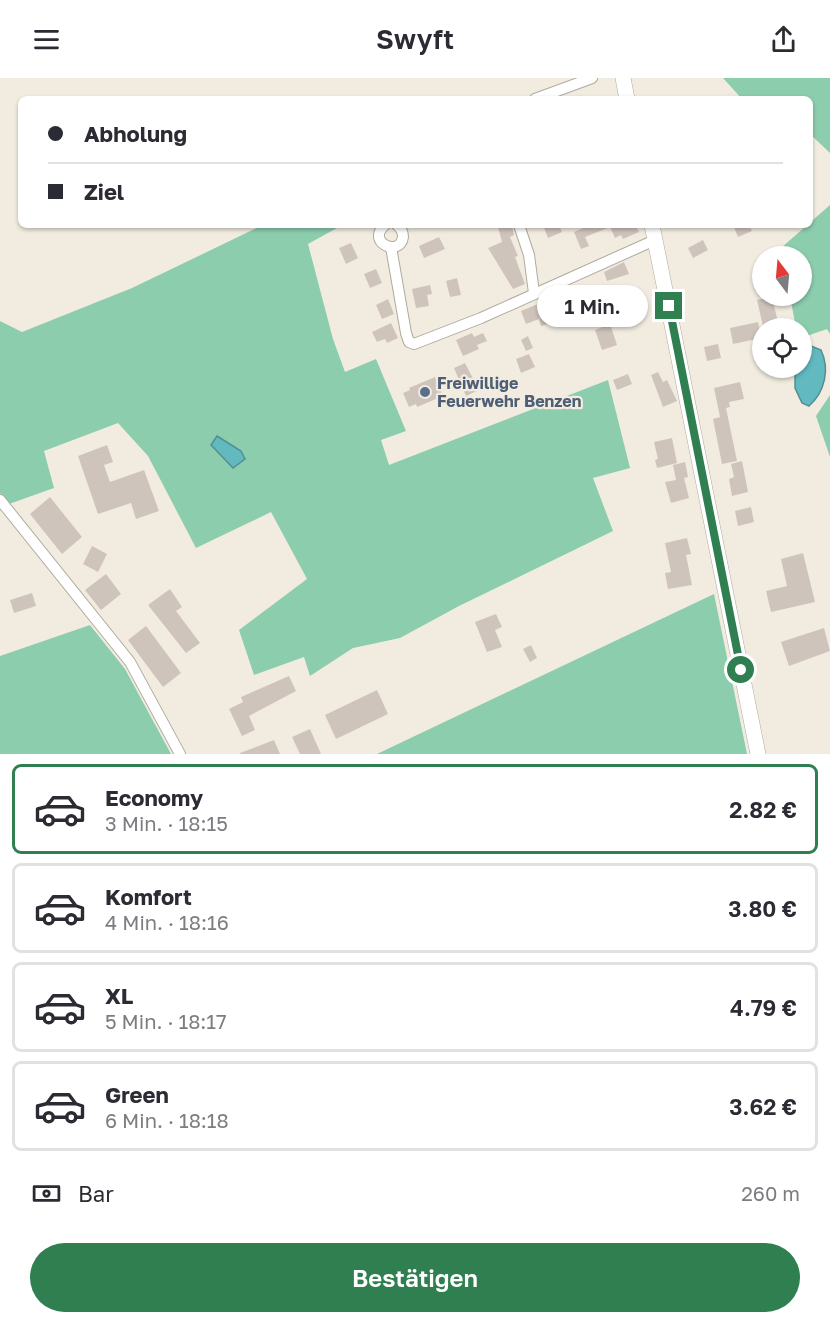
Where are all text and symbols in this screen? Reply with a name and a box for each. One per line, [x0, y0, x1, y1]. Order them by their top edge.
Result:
icon: menu [30, 23, 63, 56]
text: Swyft [376, 23, 454, 55]
icon: share [767, 23, 800, 56]
text: Abholung [84, 120, 187, 147]
text: Ziel [84, 178, 124, 205]
north arrow [752, 246, 812, 306]
map controls [752, 246, 812, 378]
callout: 1 Min. [537, 285, 648, 327]
route end [655, 292, 682, 319]
text: 1 Min. [564, 294, 621, 318]
button: locate [752, 318, 812, 378]
place label: Freiwillige Feuerwehr Benzen [437, 373, 582, 411]
marker: Freiwillige Feuerwehr Benzen [418, 385, 432, 399]
route start [727, 656, 754, 683]
icon: car [33, 782, 87, 836]
text: Economy [105, 784, 203, 811]
text: 2.82 € [729, 796, 797, 823]
text: 3 Min. · 18:15 [105, 811, 228, 835]
icon: car [33, 881, 87, 935]
text: Komfort [105, 883, 192, 910]
text: 3.80 € [728, 895, 797, 922]
text: 4 Min. · 18:16 [105, 910, 229, 934]
icon: car [33, 980, 87, 1034]
text: XL [105, 982, 133, 1009]
text: 4.79 € [730, 994, 797, 1021]
text: 5 Min. · 18:17 [105, 1009, 227, 1033]
icon: car [33, 1079, 87, 1133]
text: Green [105, 1081, 169, 1108]
text: 3.62 € [729, 1093, 797, 1120]
text: 6 Min. · 18:18 [105, 1108, 229, 1132]
icon: cash [30, 1177, 63, 1210]
text: Bar [78, 1180, 114, 1207]
text: 260 m [741, 1181, 800, 1205]
button: Bestätigen [30, 1243, 800, 1312]

